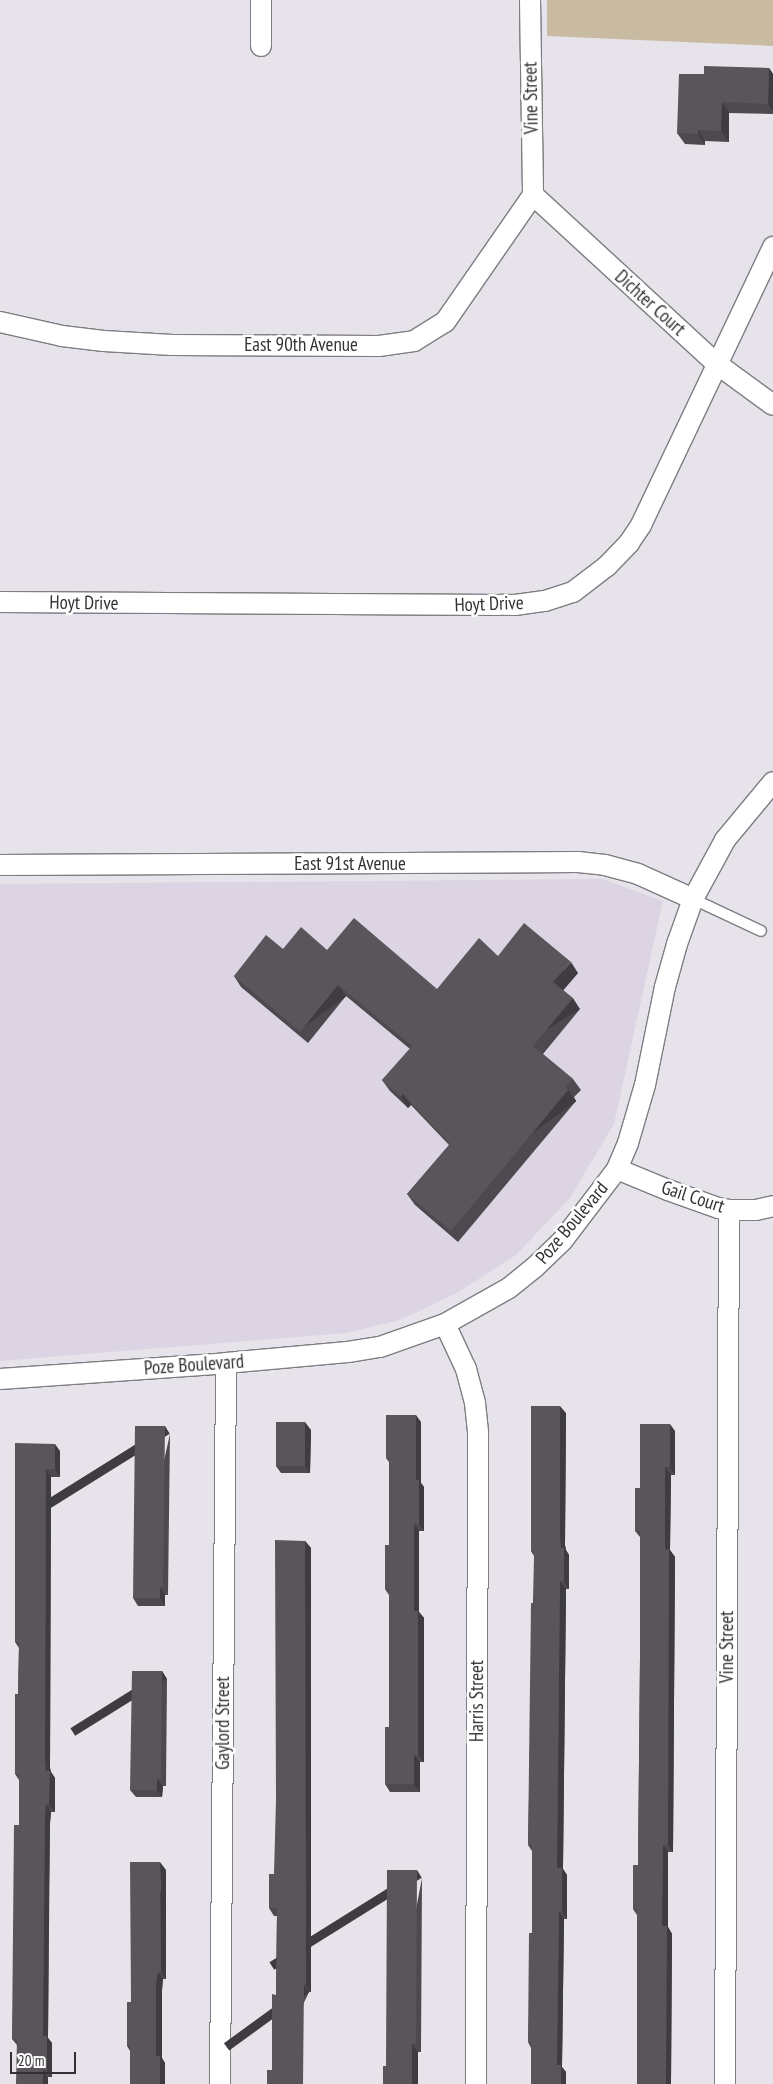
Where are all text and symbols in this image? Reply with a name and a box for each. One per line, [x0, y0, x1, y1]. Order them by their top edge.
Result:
street label: Vine Street [519, 62, 543, 134]
street label: Dichter Court [610, 265, 690, 341]
street label: East 90th Avenue [244, 334, 358, 356]
street label: Hoyt Drive [49, 591, 119, 615]
street label: Hoyt Drive [454, 591, 524, 617]
street label: East 91st Avenue [294, 853, 406, 875]
street label: Gail Court [659, 1176, 727, 1218]
street label: Poze Boulevard [531, 1177, 613, 1269]
street label: Poze Boulevard [143, 1350, 245, 1380]
street label: Vine Street [716, 1611, 738, 1683]
street label: Harris Street [466, 1660, 488, 1742]
street label: Gaylord Street [212, 1676, 234, 1770]
scale bar [12, 2042, 79, 2074]
text: 20 m [18, 2051, 44, 2070]

